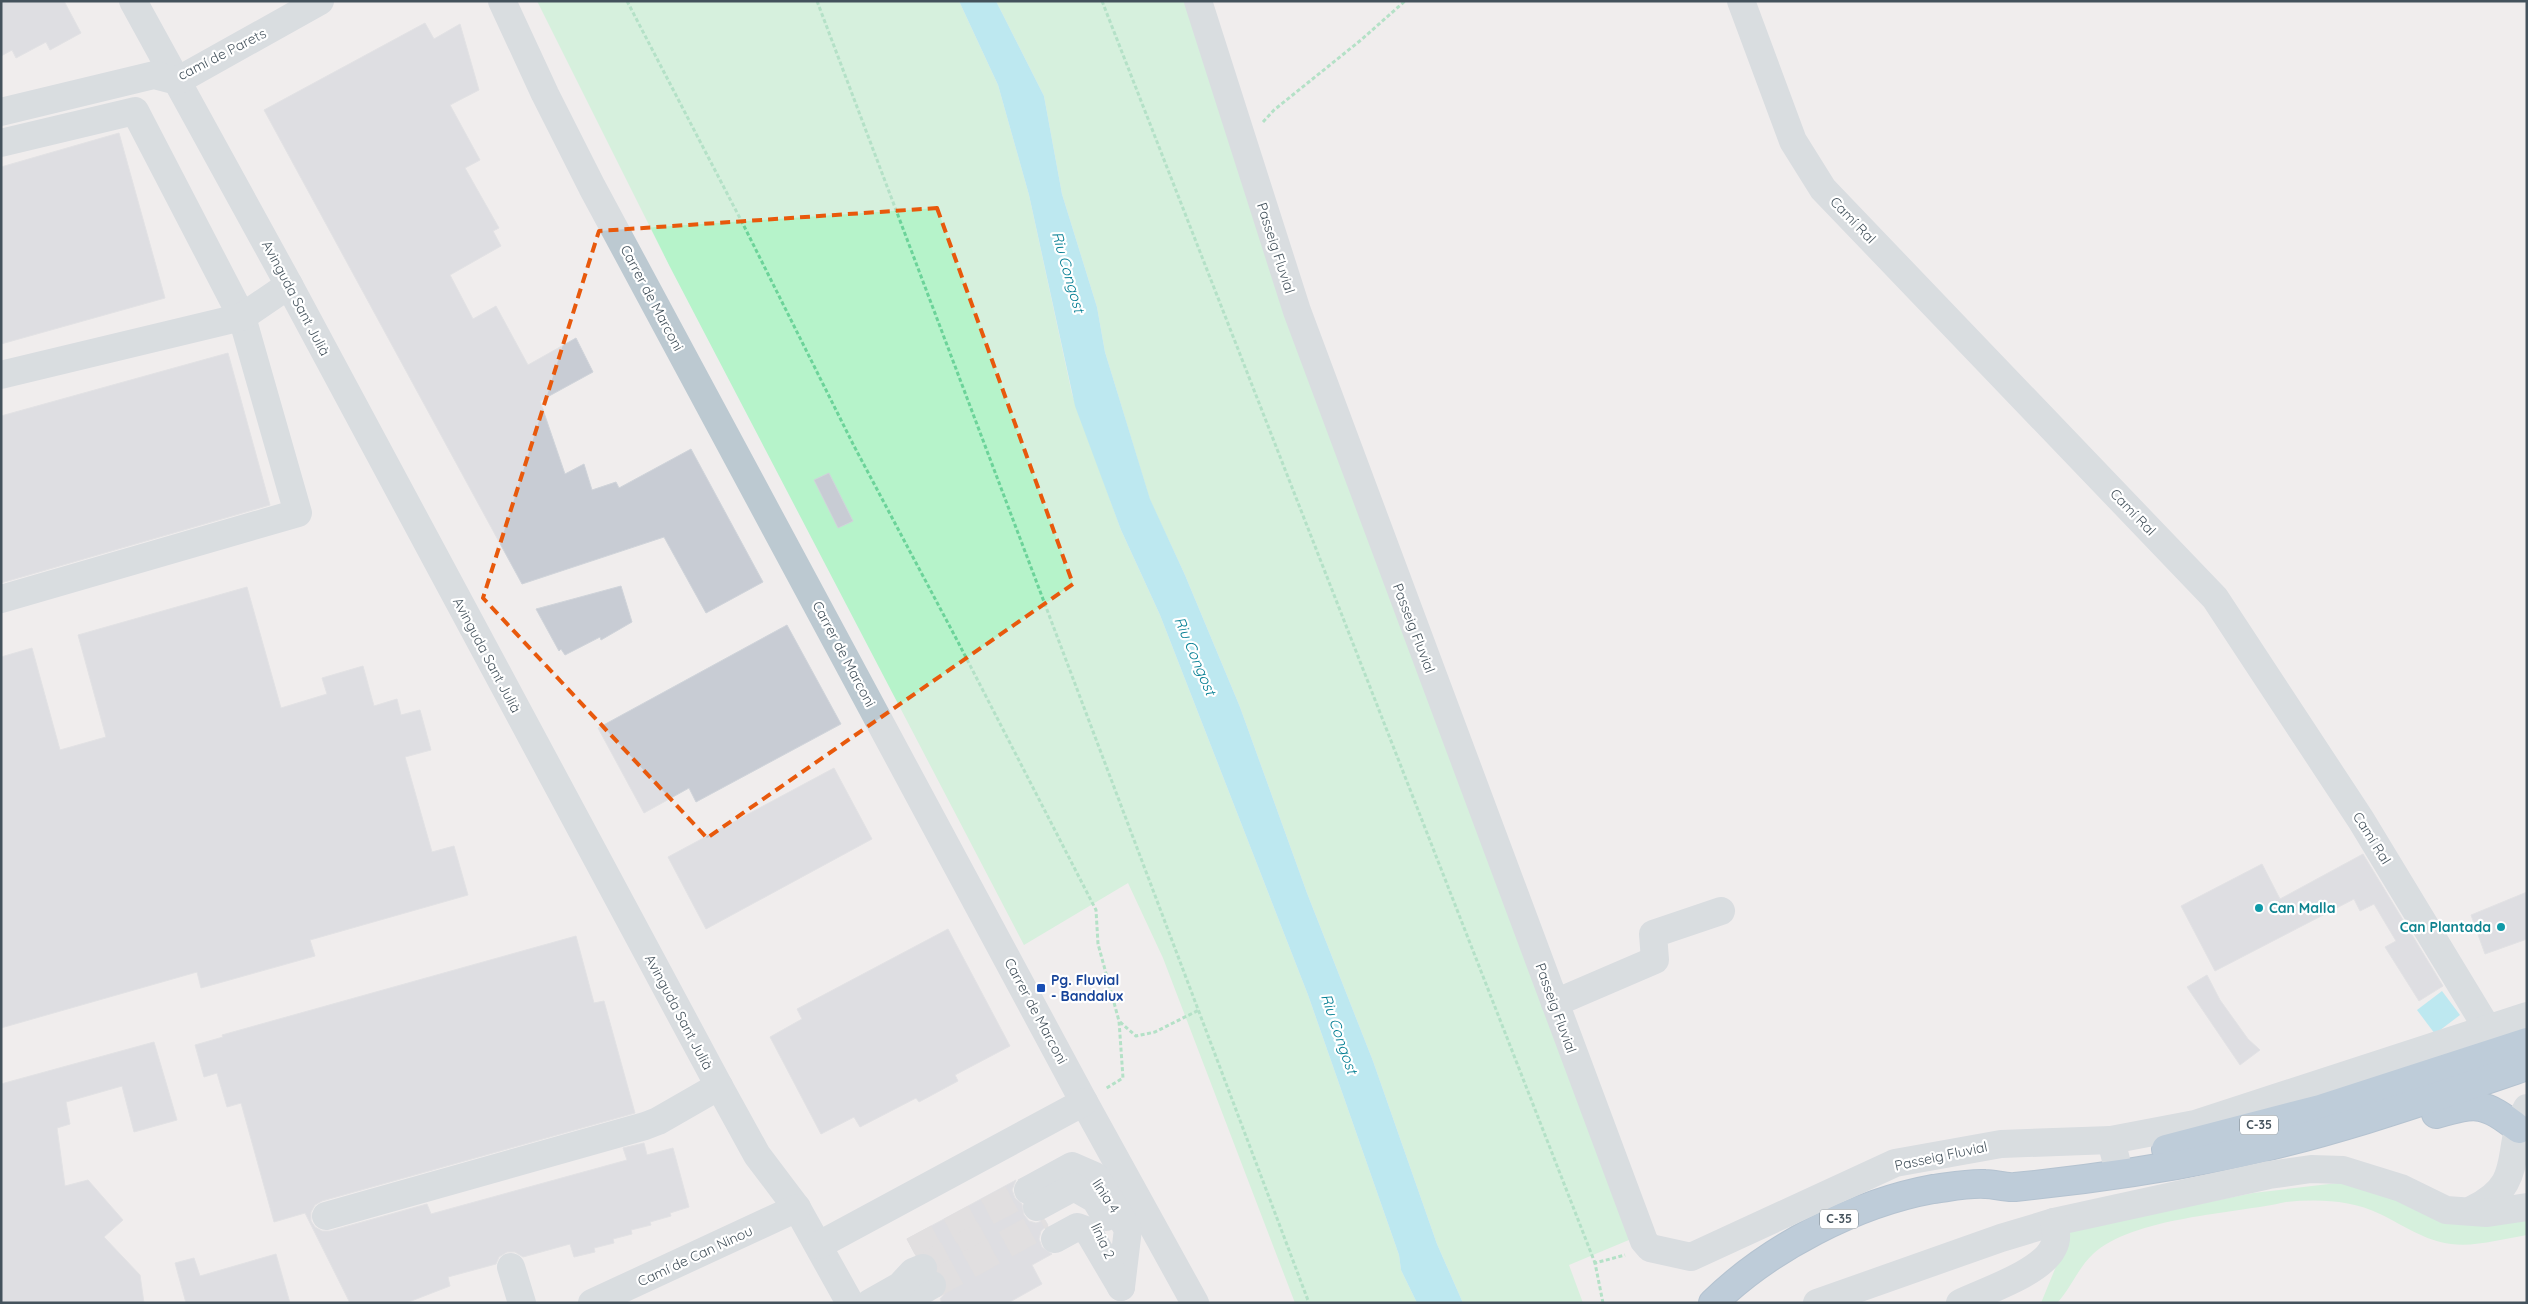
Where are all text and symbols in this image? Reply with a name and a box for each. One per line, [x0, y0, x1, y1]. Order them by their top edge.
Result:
street label: camí de Parets [175, 24, 269, 84]
street label: Camí Ral [1826, 193, 1880, 247]
street label: Passeig Fluvial [1253, 200, 1299, 296]
water label: Riu Congost [1048, 229, 1090, 317]
street label: Avinguda Sant Julià [258, 237, 334, 359]
street label: Carrer de Marconi [616, 242, 688, 354]
street label: Camí Ral [2106, 485, 2160, 539]
street label: Passeig Fluvial [1389, 581, 1439, 675]
street label: Avinguda Sant Julià [449, 594, 525, 716]
street label: Carrer de Marconi [808, 598, 880, 710]
water label: Riu Congost [1170, 614, 1221, 700]
street label: Camí Ral [2349, 808, 2395, 868]
place label: Can Malla [2269, 899, 2335, 917]
marker: Can Malla [2253, 902, 2265, 914]
place label: Can Plantada [2400, 918, 2491, 936]
marker: Can Plantada [2495, 921, 2507, 933]
street label: Avinguda Sant Julià [641, 951, 717, 1073]
street label: Carrer de Marconi [1000, 955, 1072, 1067]
street label: Passeig Fluvial [1531, 961, 1581, 1055]
place label: Pg. Fluvial - Bandalux [1051, 971, 1123, 1005]
marker: Pg. Fluvial - Bandalux [1035, 982, 1047, 994]
water label: Riu Congost [1317, 991, 1363, 1078]
road number: C-35 [2240, 1116, 2278, 1134]
street label: Passeig Fluvial [1893, 1137, 1989, 1175]
street label: línia 4 [1088, 1176, 1124, 1216]
road number: C-35 [1820, 1210, 1858, 1228]
street label: línia 2 [1087, 1220, 1119, 1262]
street label: Camí de Can Ninou [635, 1221, 755, 1291]

